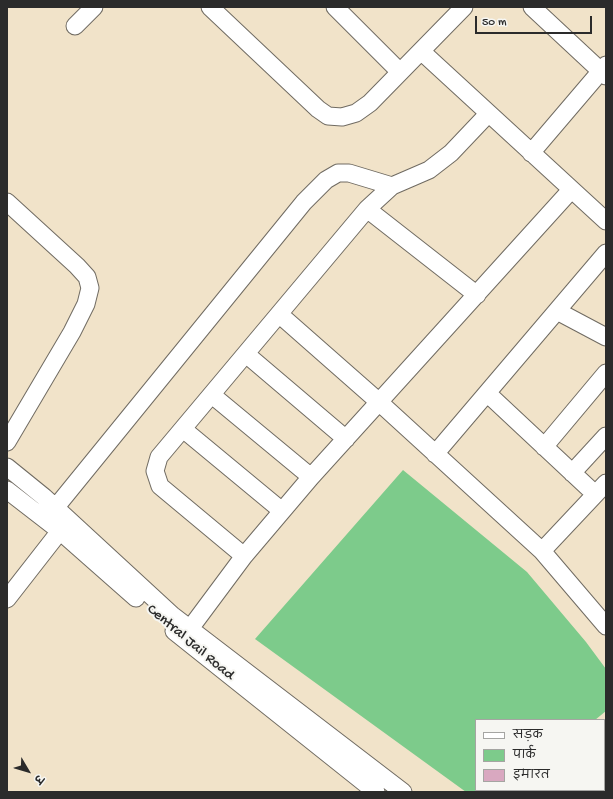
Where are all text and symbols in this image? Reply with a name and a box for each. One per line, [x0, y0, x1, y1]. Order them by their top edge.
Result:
scale bar [477, 8, 594, 34]
text: 50 m [482, 16, 507, 30]
street label: Central Jail Road [143, 601, 237, 685]
legend [475, 719, 605, 791]
text: सड़क [513, 729, 543, 743]
text: पार्क [513, 749, 536, 763]
north arrow [8, 751, 48, 791]
text: इमारत [513, 769, 550, 783]
text: उ [30, 772, 44, 785]

